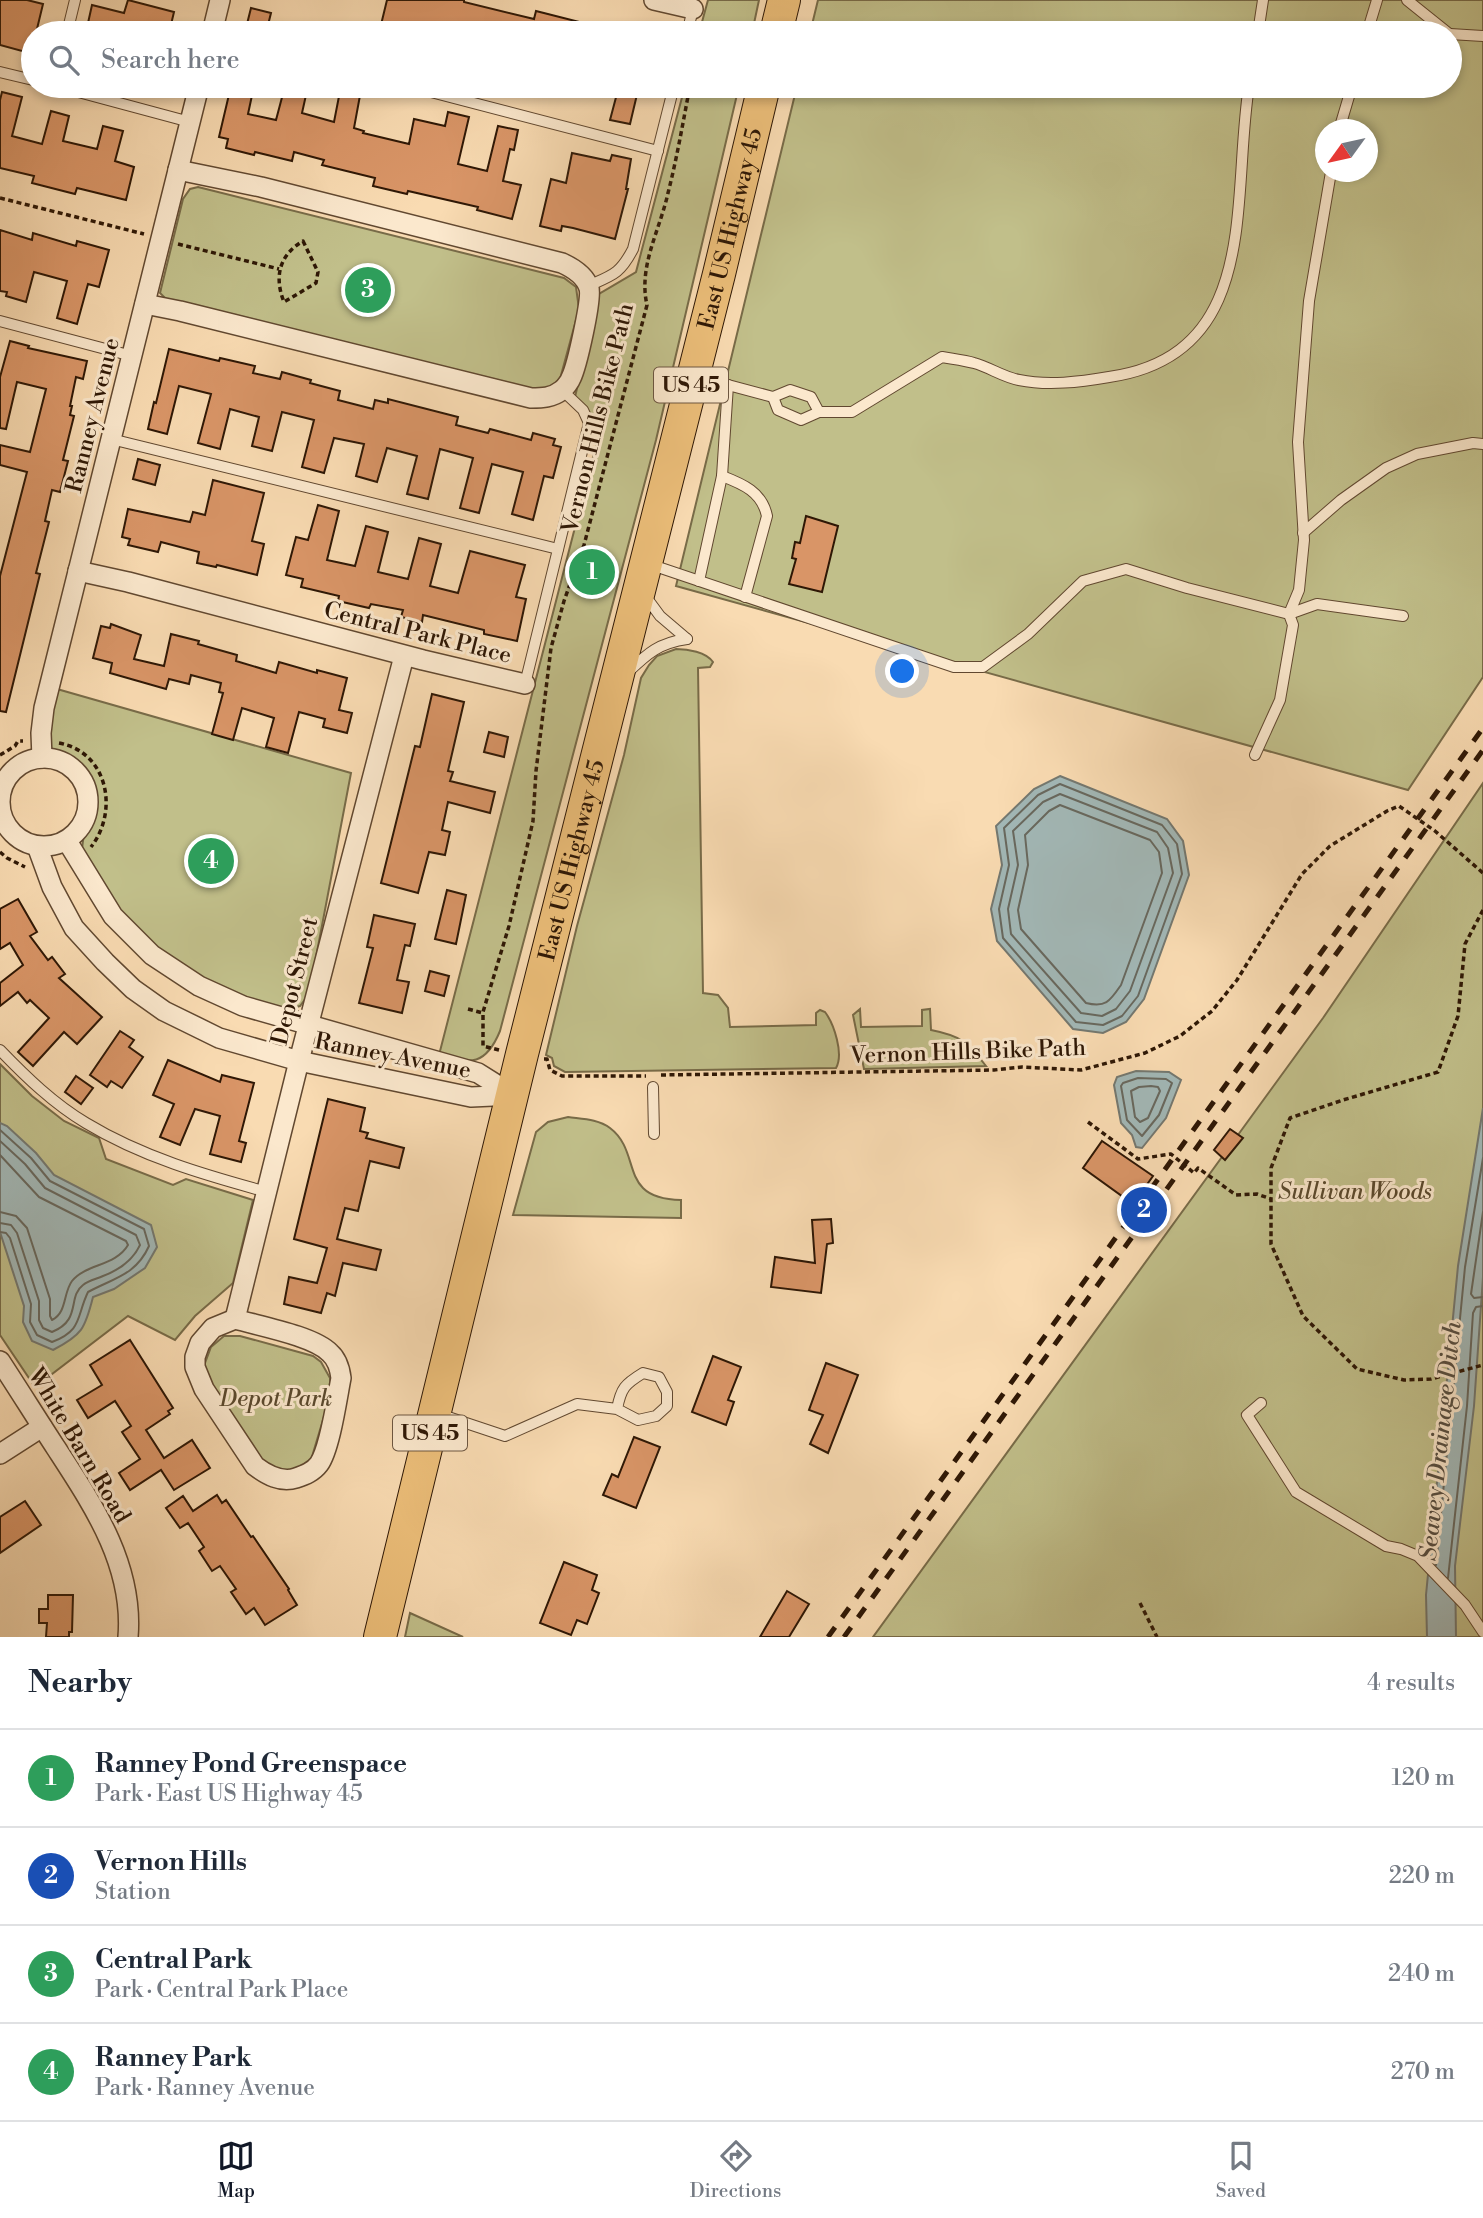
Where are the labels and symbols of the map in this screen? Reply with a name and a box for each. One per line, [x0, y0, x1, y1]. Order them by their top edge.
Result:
north arrow [1315, 119, 1378, 182]
street label: East US Highway 45 [692, 125, 768, 333]
pin: 3 [345, 264, 391, 316]
street label: Vernon Hills Bike Path [556, 300, 640, 537]
street label: Ranney Avenue [60, 335, 126, 496]
road number: US 45 [654, 368, 728, 402]
pin: 1 [569, 546, 615, 598]
street label: Central Park Place [321, 596, 514, 670]
your location [885, 654, 919, 688]
street label: East US Highway 45 [533, 757, 611, 964]
pin: 4 [188, 835, 234, 887]
street label: Depot Street [266, 914, 324, 1048]
street label: Ranney Avenue [312, 1027, 473, 1085]
street label: Vernon Hills Bike Path [849, 1034, 1087, 1070]
park label: Sullivan Woods [1278, 1178, 1432, 1206]
pin: 2 [1121, 1184, 1167, 1236]
water label: Seavey Drainage Ditch [1414, 1319, 1469, 1562]
street label: White Barn Road [21, 1362, 136, 1528]
park label: Depot Park [219, 1385, 332, 1413]
road number: US 45 [393, 1416, 467, 1450]

